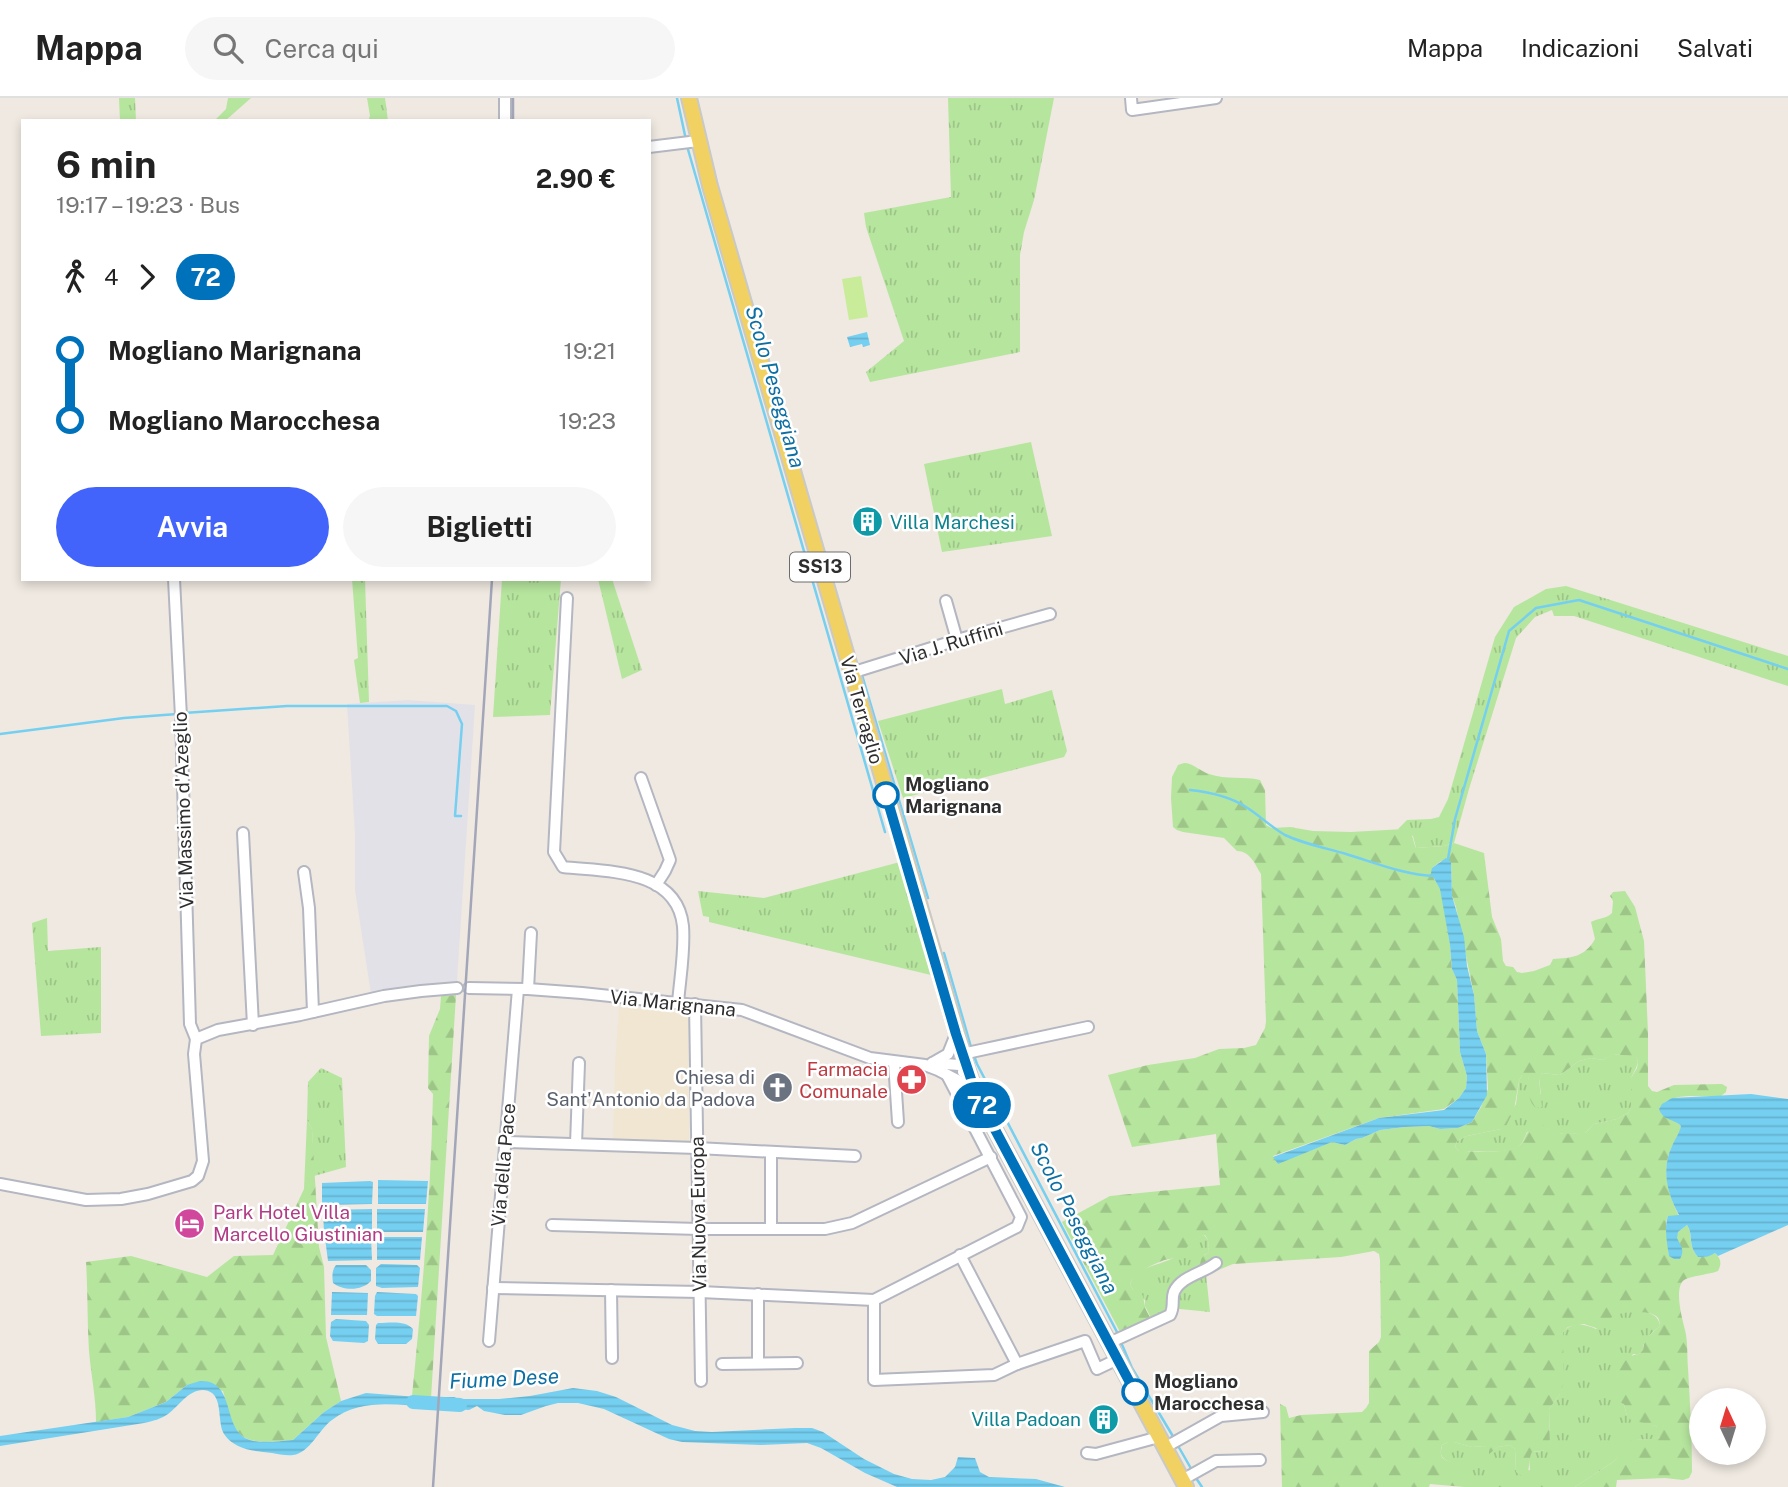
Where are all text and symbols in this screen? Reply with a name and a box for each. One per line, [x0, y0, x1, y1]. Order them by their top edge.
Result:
search box [185, 17, 675, 80]
text: Mappa [35, 29, 143, 67]
icon: search [209, 29, 247, 67]
text: Cerca qui [265, 33, 379, 64]
text: Mappa [1407, 34, 1483, 62]
text: Indicazioni [1521, 34, 1639, 62]
text: Salvati [1677, 34, 1753, 62]
text: 6 min [56, 142, 157, 187]
text: 2.90 € [536, 163, 616, 194]
text: 19:17 – 19:23 · Bus [56, 191, 240, 218]
icon: walk [56, 258, 94, 296]
icon: forward [128, 258, 166, 296]
text: 4 [104, 263, 118, 290]
text: 72 [190, 263, 221, 291]
water label: Scolo Peseggiana [740, 303, 811, 471]
text: Mogliano Marignana [108, 335, 361, 366]
text: 19:21 [564, 337, 616, 364]
text: Mogliano Marocchesa [108, 405, 380, 436]
text: 19:23 [558, 407, 616, 434]
button: Avvia [56, 487, 329, 567]
button: Biglietti [343, 487, 616, 567]
building icon: Villa Marchesi [850, 505, 884, 539]
place label: Villa Marchesi [890, 511, 1015, 533]
road number: SS13 [790, 552, 850, 582]
street label: Via J. Ruffini [897, 617, 1005, 669]
street label: Via Terraglio [836, 653, 888, 767]
street label: Via Massimo d'Azeglio [169, 711, 197, 909]
place label: Mogliano Marignana [905, 773, 1002, 817]
marker: Mogliano Marignana [873, 782, 899, 808]
street label: Via Marignana [609, 985, 737, 1021]
place label: Farmacia Comunale [799, 1058, 888, 1102]
pharmacy icon: Farmacia Comunale [894, 1063, 928, 1097]
place label: Chiesa di Sant'Antonio da Padova [546, 1066, 755, 1110]
church icon: Chiesa di Sant'Antonio da Padova [761, 1071, 795, 1105]
line badge: 72 [950, 1082, 1014, 1128]
text: 72 [967, 1091, 997, 1119]
street label: Via della Pace [487, 1102, 519, 1228]
street label: Via Nuova Europa [686, 1136, 710, 1292]
water label: Scolo Peseggiana [1025, 1137, 1124, 1298]
place label: Park Hotel Villa Marcello Giustinian [213, 1201, 383, 1245]
hotel icon: Park Hotel Villa Marcello Giustinian [173, 1206, 207, 1240]
water label: Fiume Dese [448, 1363, 560, 1394]
place label: Mogliano Marocchesa [1154, 1370, 1265, 1414]
marker: Mogliano Marocchesa [1122, 1379, 1148, 1405]
north arrow [1689, 1388, 1766, 1465]
map controls [1689, 1388, 1766, 1465]
building icon: Villa Padoan [1087, 1402, 1121, 1436]
place label: Villa Padoan [971, 1408, 1081, 1430]

